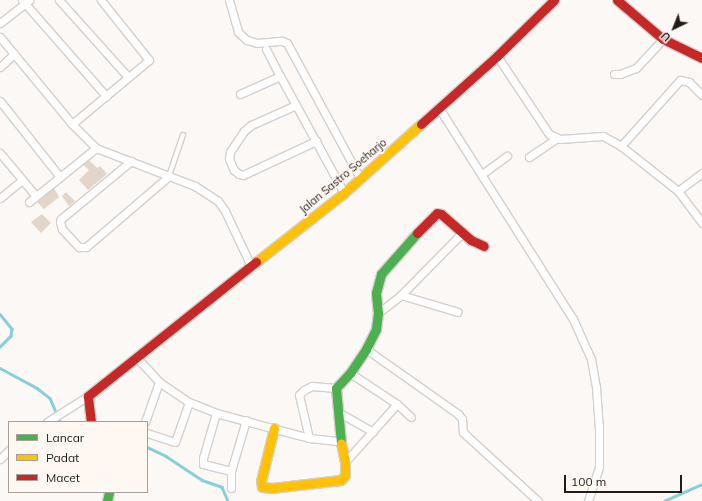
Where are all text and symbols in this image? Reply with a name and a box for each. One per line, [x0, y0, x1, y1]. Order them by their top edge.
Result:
north arrow [654, 8, 694, 48]
text: U [658, 29, 674, 45]
street label: Jalan Sastro Soeharjo [297, 136, 389, 216]
legend [8, 421, 148, 493]
text: Lancar [46, 430, 84, 445]
text: Padat [46, 450, 79, 465]
scale bar [566, 467, 684, 493]
text: Macet [46, 470, 80, 485]
text: 100 m [571, 474, 606, 489]

